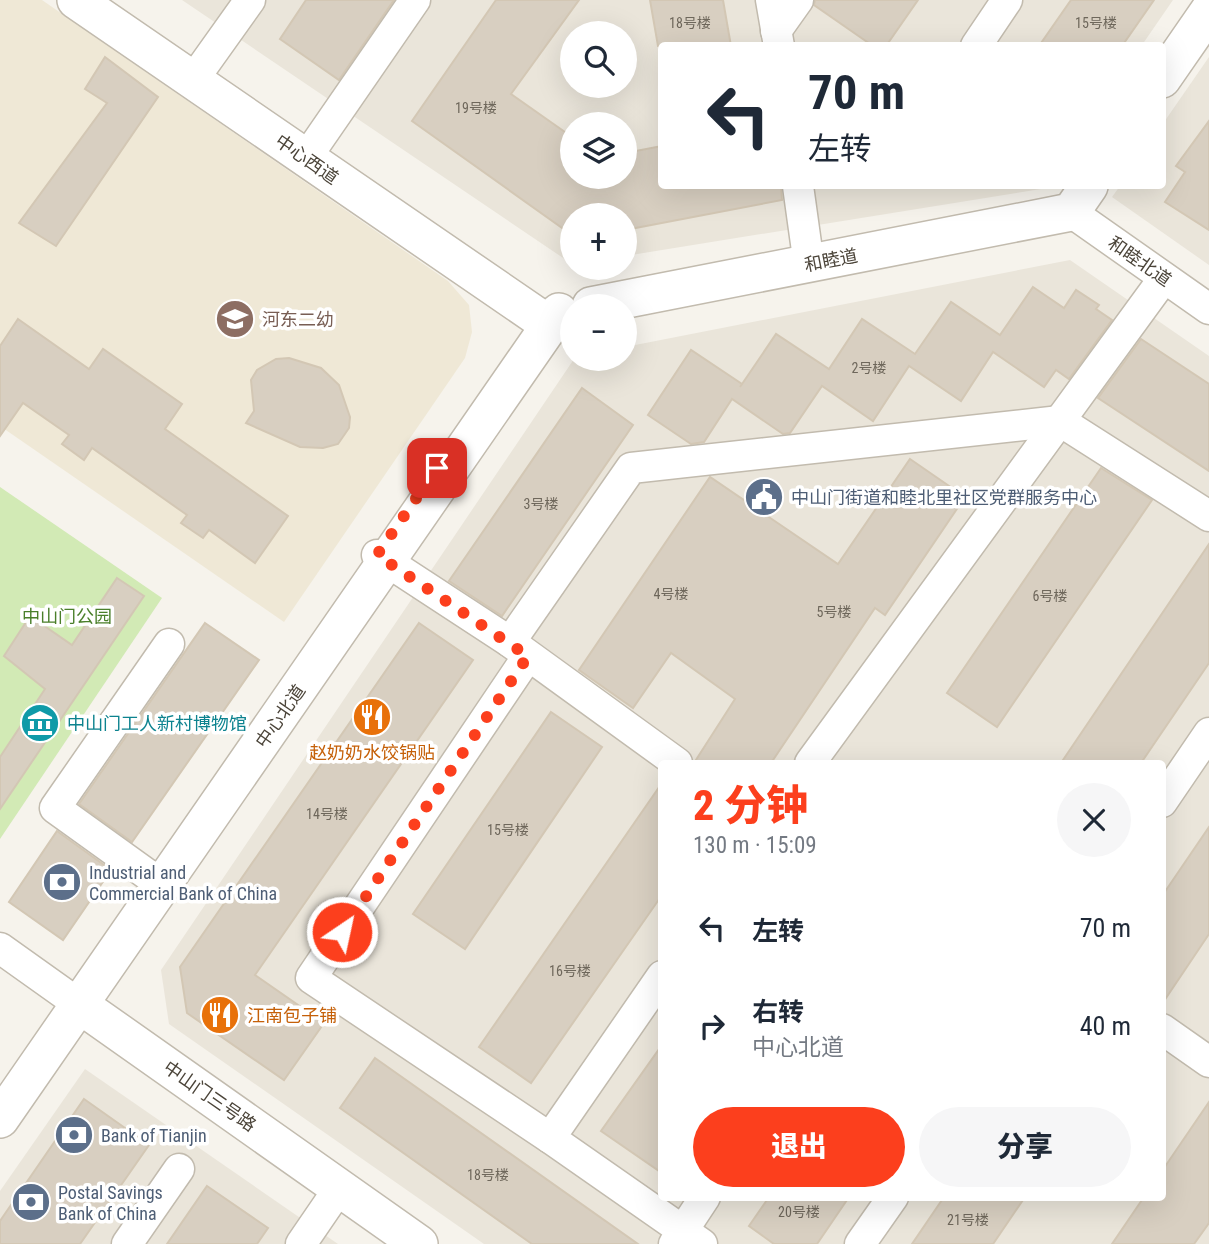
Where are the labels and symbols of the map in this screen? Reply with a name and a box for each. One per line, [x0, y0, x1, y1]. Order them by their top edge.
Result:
house number: 18号楼 [669, 15, 711, 31]
house number: 15号楼 [1075, 15, 1117, 31]
house number: 19号楼 [455, 100, 497, 116]
street label: 中心西道 [271, 130, 343, 188]
street label: 和睦北道 [1104, 232, 1176, 290]
street label: 和睦道 [802, 245, 860, 275]
school or university icon: 河东二幼 [214, 298, 256, 340]
place label: 河东二幼 [262, 309, 334, 330]
house number: 2号楼 [852, 360, 886, 376]
pin [407, 438, 467, 498]
public building icon: 中山门街道和睦北里社区党群服务中心 [743, 476, 785, 518]
place label: 中山门街道和睦北里社区党群服务中心 [791, 487, 1097, 508]
house number: 3号楼 [524, 496, 558, 512]
house number: 4号楼 [654, 586, 688, 602]
house number: 6号楼 [1033, 588, 1067, 604]
house number: 5号楼 [817, 604, 851, 620]
park label: 中山门公园 [22, 606, 112, 627]
street label: 中心北道 [251, 680, 309, 752]
restaurant icon: 赵奶奶水饺锅贴 [351, 696, 393, 738]
museum icon: 中山门工人新村博物馆 [19, 702, 61, 744]
place label: 中山门工人新村博物馆 [67, 713, 247, 734]
place label: 赵奶奶水饺锅贴 [309, 742, 435, 763]
house number: 14号楼 [306, 806, 348, 822]
house number: 15号楼 [487, 822, 529, 838]
bank icon: Industrial and Commercial Bank of China [41, 861, 83, 903]
place label: Industrial and Commercial Bank of China [89, 862, 277, 904]
position arrow [305, 895, 379, 969]
house number: 16号楼 [549, 963, 591, 979]
restaurant icon: 江南包子铺 [199, 994, 241, 1036]
place label: 江南包子铺 [247, 1005, 337, 1026]
street label: 中山门三号路 [160, 1056, 260, 1136]
bank icon: Bank of Tianjin [53, 1114, 95, 1156]
place label: Bank of Tianjin [101, 1125, 207, 1146]
house number: 18号楼 [467, 1167, 509, 1183]
bank icon: Postal Savings Bank of China [10, 1181, 52, 1223]
place label: Postal Savings Bank of China [58, 1182, 163, 1224]
house number: 20号楼 [778, 1204, 820, 1220]
house number: 21号楼 [947, 1212, 989, 1228]

